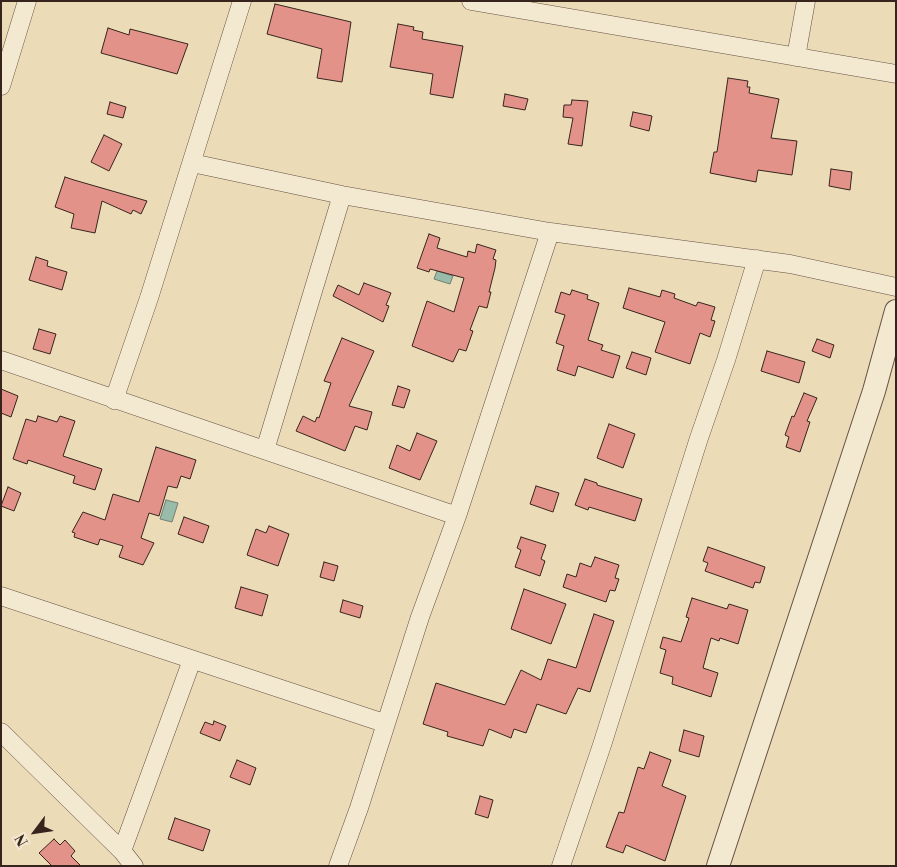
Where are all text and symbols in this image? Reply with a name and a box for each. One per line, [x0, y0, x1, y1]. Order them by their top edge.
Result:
north arrow [10, 807, 60, 857]
text: N [12, 830, 33, 849]

